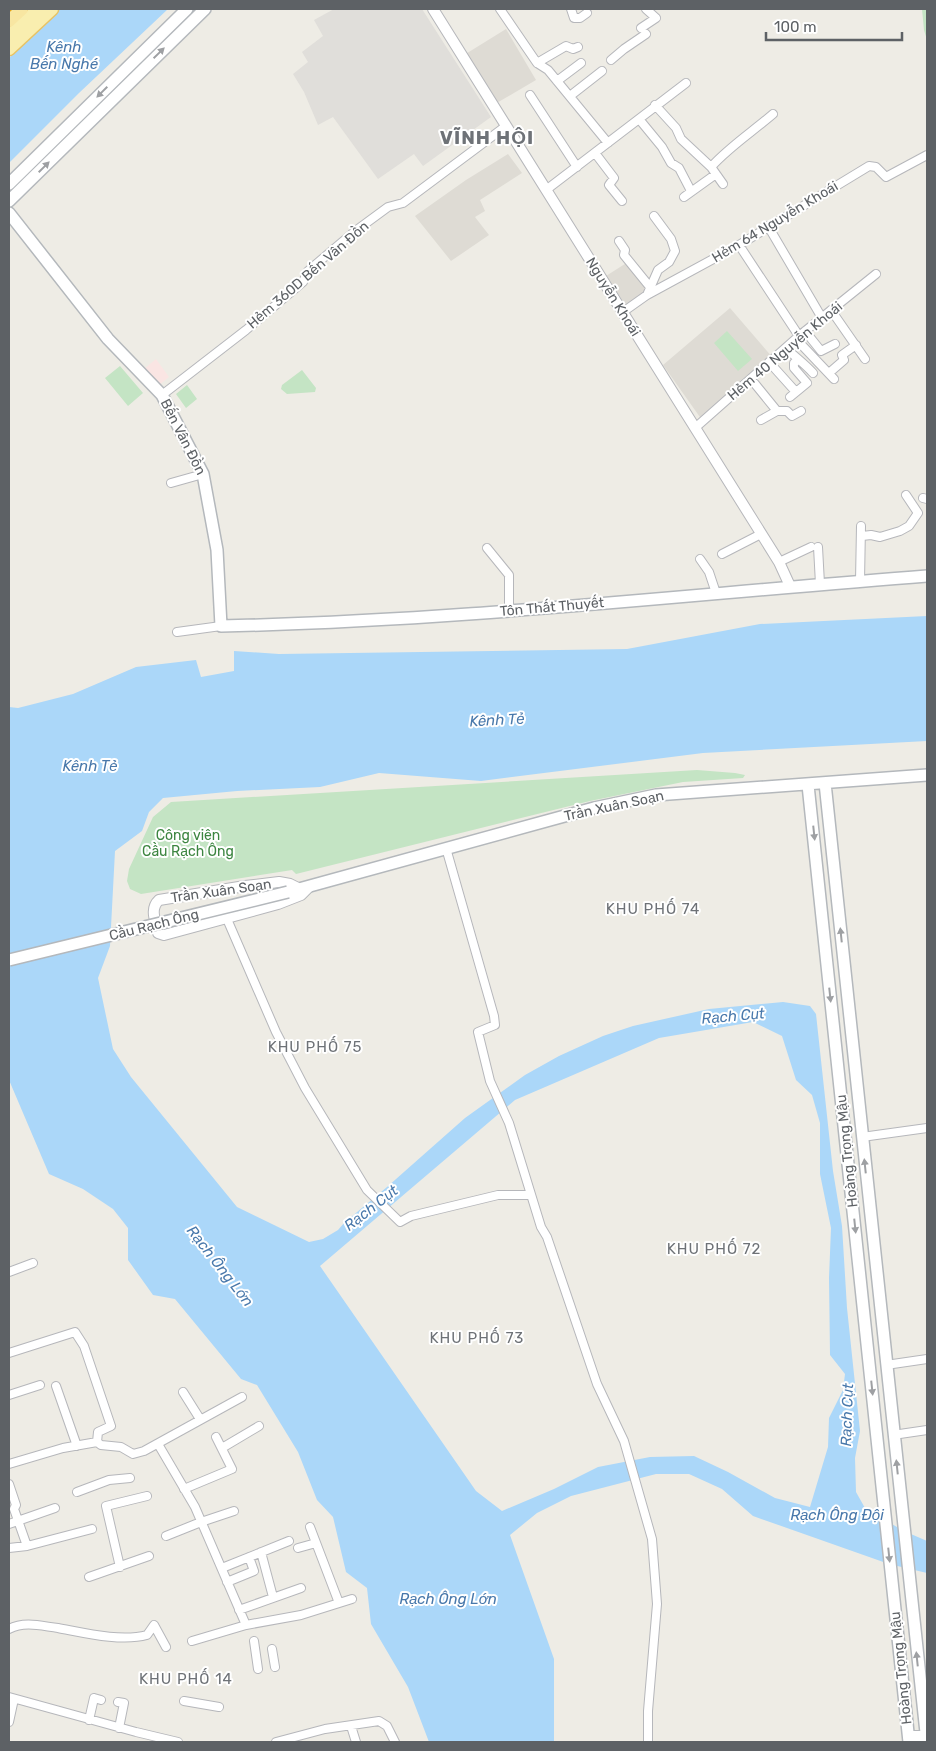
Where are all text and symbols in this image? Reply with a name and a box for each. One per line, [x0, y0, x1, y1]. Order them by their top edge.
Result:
scale bar [766, 10, 902, 42]
text: 100 m [774, 18, 816, 36]
water label: Kênh Bến Nghé [30, 38, 99, 73]
one-way arrow [153, 47, 165, 59]
one-way arrow [97, 86, 109, 98]
district label: VĨNH HỘI [440, 126, 534, 149]
one-way arrow [37, 161, 49, 173]
street label: Hẻm 64 Nguyễn Khoái [708, 177, 841, 266]
street label: Hẻm 360D Bến Vân Đồn [243, 217, 372, 332]
street label: Nguyễn Khoái [582, 254, 645, 340]
street label: Hẻm 40 Nguyễn Khoái [724, 297, 846, 404]
street label: Bến Vân Đồn [157, 396, 210, 478]
street label: Tôn Thất Thuyết [499, 593, 605, 620]
water label: Kênh Tẻ [469, 710, 525, 730]
water label: Kênh Tẻ [62, 757, 118, 775]
street label: Trần Xuân Soạn [562, 786, 665, 825]
one-way arrow [810, 826, 818, 842]
park label: Công viên Cầu Rạch Ông [142, 827, 234, 860]
street label: Trần Xuân Soạn [169, 875, 272, 906]
district label: KHU PHỐ 74 [606, 898, 700, 918]
street label: Cầu Rạch Ông [107, 905, 201, 944]
one-way arrow [837, 927, 845, 943]
one-way arrow [827, 987, 835, 1003]
water label: Rạch Cụt [701, 1004, 766, 1028]
district label: KHU PHỐ 75 [268, 1036, 362, 1056]
street label: Hoàng Trọng Mậu [833, 1094, 861, 1208]
one-way arrow [861, 1158, 869, 1174]
water label: Rạch Cụt [340, 1181, 402, 1235]
one-way arrow [851, 1218, 859, 1234]
water label: Rạch Ông Lớn [183, 1222, 257, 1310]
district label: KHU PHỐ 72 [667, 1238, 761, 1258]
district label: KHU PHỐ 73 [430, 1327, 524, 1347]
one-way arrow [868, 1380, 876, 1396]
water label: Rạch Cụt [837, 1383, 857, 1447]
one-way arrow [893, 1459, 901, 1475]
water label: Rạch Ông Đội [790, 1506, 884, 1524]
one-way arrow [885, 1548, 893, 1564]
water label: Rạch Ông Lớn [399, 1590, 497, 1608]
street label: Hoàng Trọng Mậu [887, 1611, 915, 1725]
one-way arrow [913, 1651, 921, 1667]
district label: KHU PHỐ 14 [139, 1668, 233, 1688]

